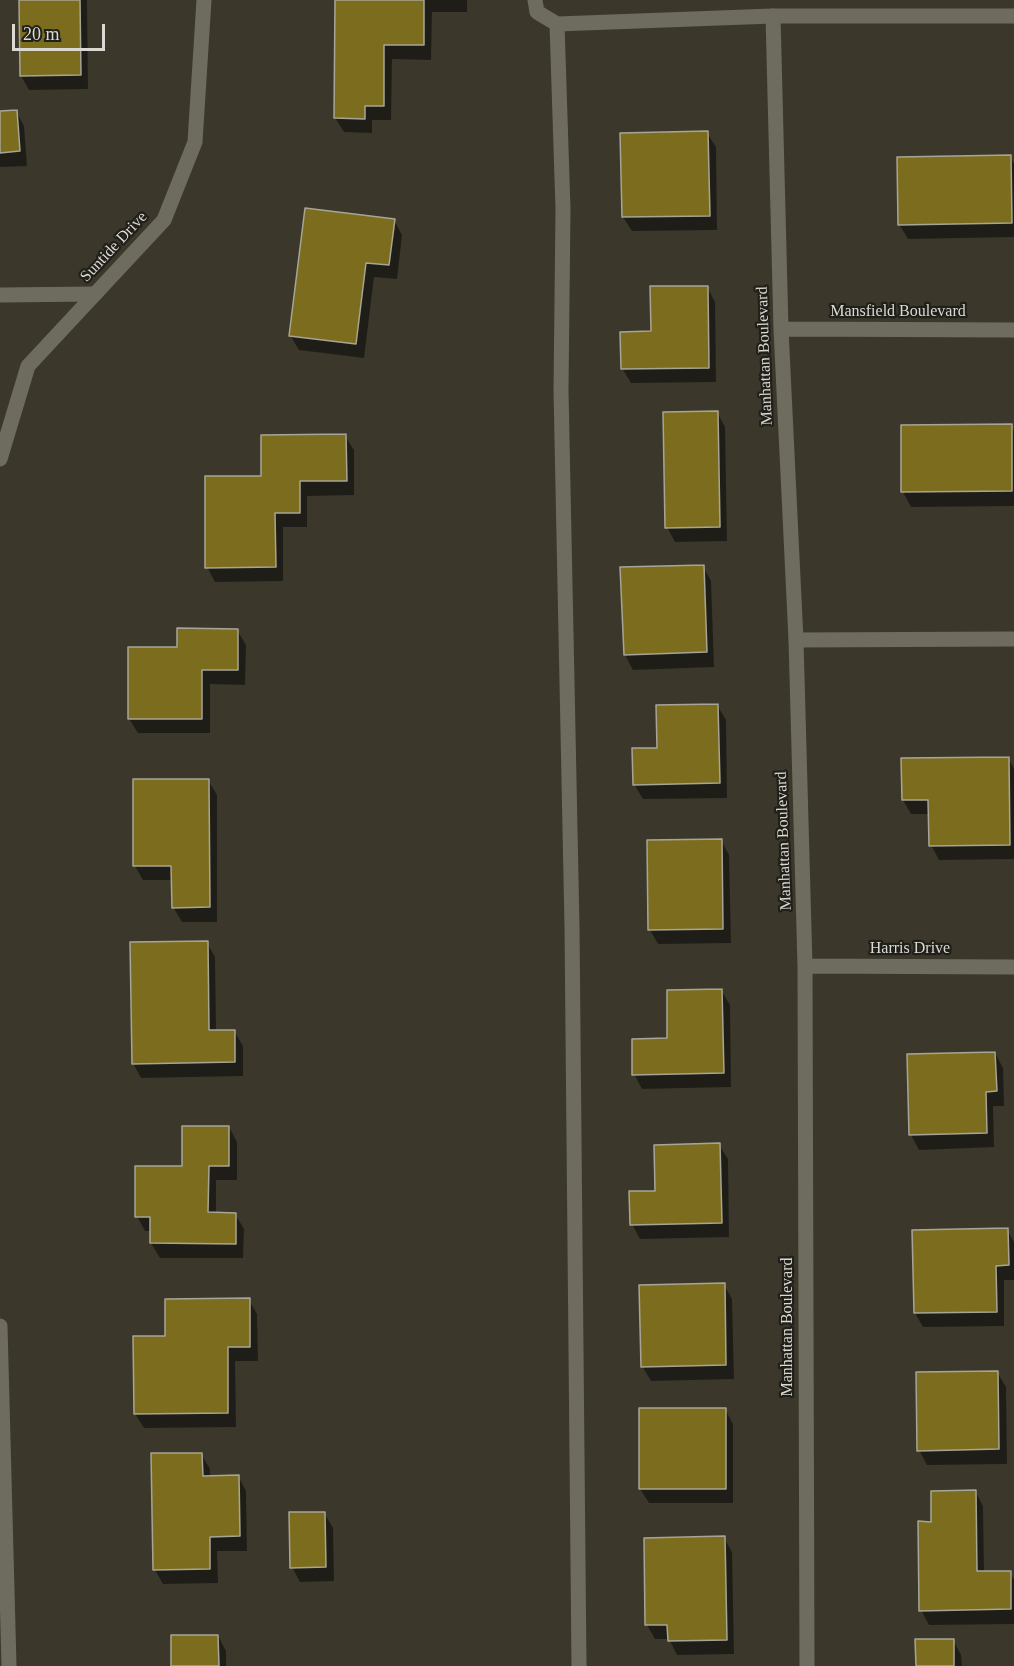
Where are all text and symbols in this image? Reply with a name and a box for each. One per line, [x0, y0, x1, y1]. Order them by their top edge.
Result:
scale bar [15, 12, 108, 50]
text: 20 m [23, 24, 60, 44]
street label: Suntide Drive [77, 208, 151, 286]
street label: Manhattan Boulevard [753, 286, 777, 426]
street label: Mansfield Boulevard [830, 302, 966, 322]
street label: Manhattan Boulevard [772, 771, 796, 911]
street label: Harris Drive [870, 939, 950, 959]
street label: Manhattan Boulevard [778, 1257, 798, 1397]

